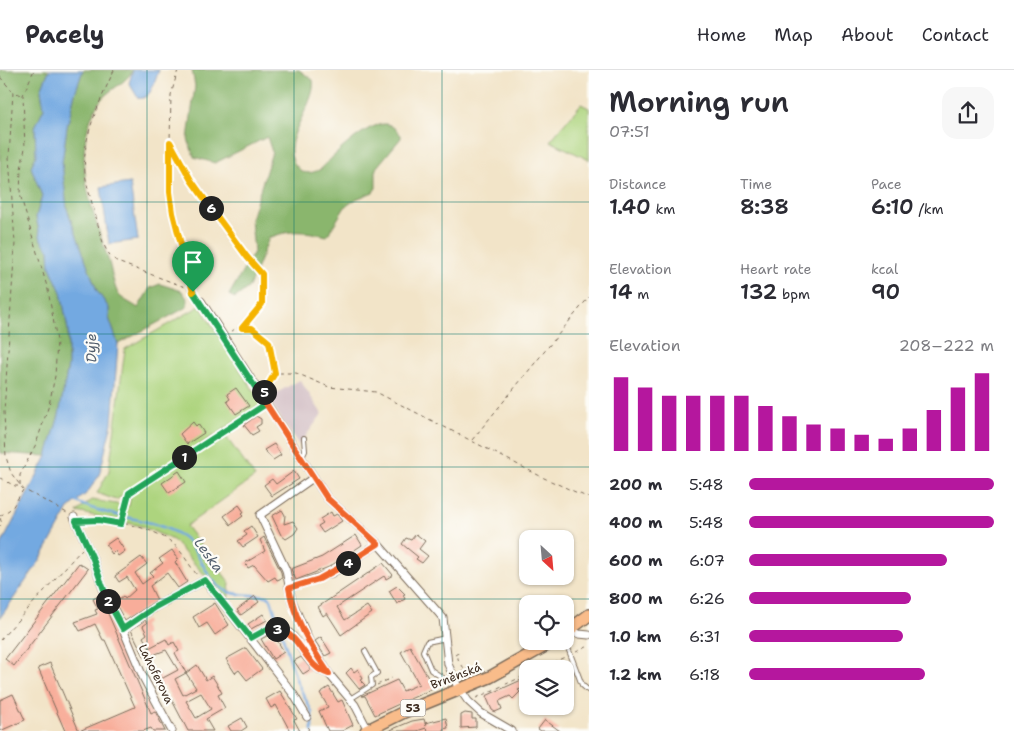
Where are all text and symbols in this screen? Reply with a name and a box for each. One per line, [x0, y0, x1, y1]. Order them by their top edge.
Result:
text: Pacely [25, 19, 104, 51]
text: Home [697, 23, 746, 47]
text: Map [774, 23, 813, 47]
text: About [841, 23, 894, 47]
text: Contact [922, 23, 989, 47]
text: Morning run [609, 83, 789, 121]
button: share [942, 87, 994, 139]
text: 07:51 [609, 121, 650, 142]
text: Distance [609, 175, 666, 193]
text: Time [740, 175, 772, 193]
text: Pace [871, 175, 902, 193]
text: 1.40 [609, 193, 651, 221]
text: 8:38 [740, 193, 789, 221]
text: 6:10 [871, 193, 914, 221]
pin: 6 [198, 196, 224, 220]
text: 6 [207, 199, 216, 217]
text: km [651, 200, 675, 218]
text: /km [914, 200, 943, 218]
pin [172, 241, 214, 292]
icon: arrive [179, 248, 207, 276]
text: Elevation [609, 260, 672, 278]
text: Heart rate [740, 260, 811, 278]
text: kcal [871, 260, 898, 278]
text: 14 [609, 278, 632, 306]
text: 132 [740, 278, 777, 306]
text: 90 [871, 278, 900, 306]
text: m [632, 285, 649, 303]
text: bpm [777, 285, 810, 303]
water label: Dyje [82, 333, 100, 363]
text: Elevation [609, 335, 681, 356]
text: 208–222 m [899, 335, 994, 356]
pin: 5 [252, 380, 276, 404]
text: 5 [260, 383, 269, 401]
pin: 1 [172, 444, 196, 470]
text: 1 [181, 448, 188, 466]
text: 200 m [609, 474, 662, 495]
text: 5:48 [689, 474, 724, 495]
text: 400 m [609, 512, 663, 533]
text: 5:48 [689, 512, 724, 533]
north arrow [519, 530, 574, 585]
map controls [519, 530, 574, 715]
water label: Leska [190, 534, 228, 576]
pin: 4 [336, 550, 360, 576]
text: 600 m [609, 550, 663, 571]
text: 6:07 [689, 550, 725, 571]
text: 4 [344, 554, 353, 572]
pin: 2 [96, 588, 120, 614]
text: 800 m [609, 588, 663, 609]
text: 6:26 [689, 588, 725, 609]
text: 2 [104, 592, 113, 610]
button: locate [519, 595, 574, 650]
pin: 3 [264, 616, 290, 642]
text: 3 [273, 620, 282, 638]
text: 1.0 km [609, 626, 661, 647]
text: 6:31 [689, 626, 720, 647]
street label: Lahoferova [135, 641, 178, 707]
street label: Brněnská [428, 659, 484, 693]
button: layers [519, 660, 574, 715]
text: 1.2 km [609, 664, 662, 685]
text: 6:18 [689, 664, 721, 685]
road number: 53 [400, 700, 426, 716]

